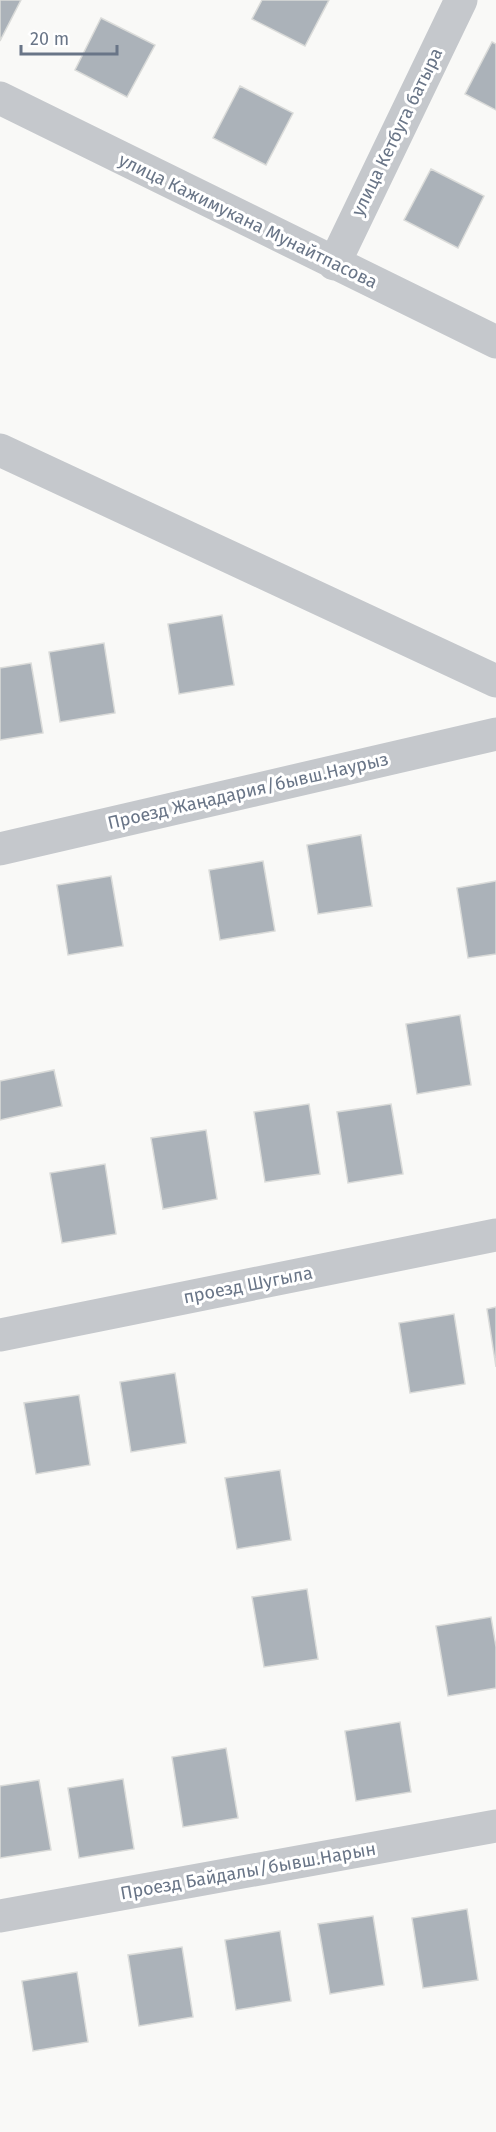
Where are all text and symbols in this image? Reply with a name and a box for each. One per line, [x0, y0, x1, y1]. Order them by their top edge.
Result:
scale bar [21, 18, 117, 56]
text: 20 m [30, 28, 69, 50]
street label: улица Кетбуга батыра [347, 44, 447, 220]
street label: улица Кажимукана Мунайтпасова [115, 149, 381, 293]
street label: Проезд Жаңадария/бывш.Наурыз [105, 748, 391, 834]
street label: проезд Шугыла [181, 1262, 315, 1308]
street label: Проезд Байдалы/бывш.Нарын [118, 1838, 378, 1904]

